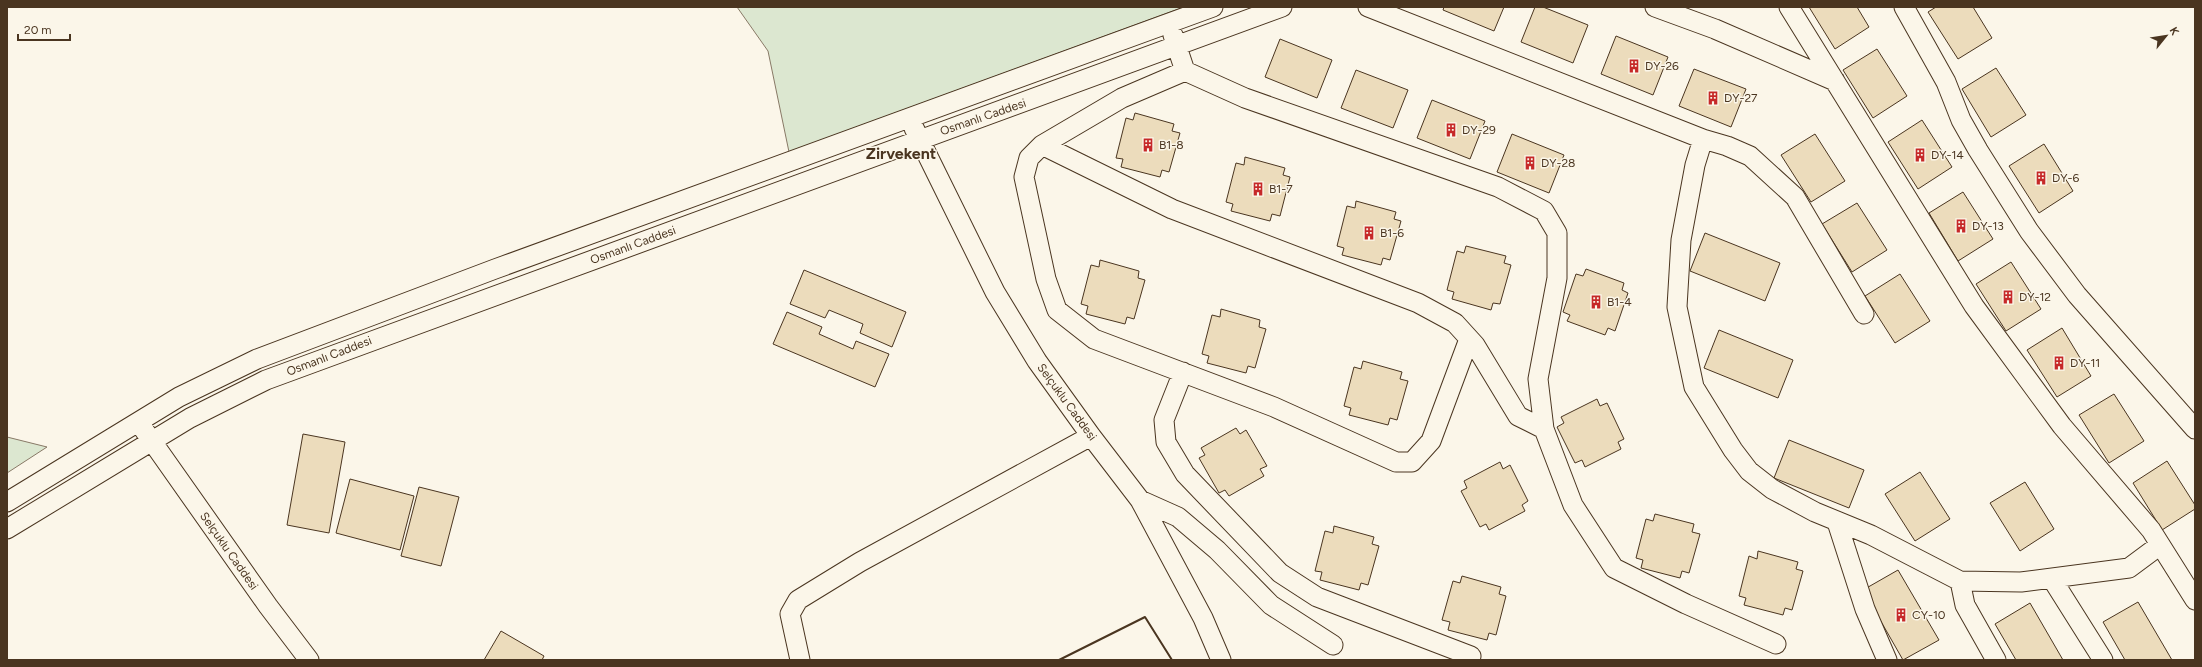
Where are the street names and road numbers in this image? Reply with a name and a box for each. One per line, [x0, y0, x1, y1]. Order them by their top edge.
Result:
street label: Osmanlı Caddesi [938, 96, 1028, 138]
street label: Osmanlı Caddesi [588, 223, 678, 267]
street label: Osmanlı Caddesi [284, 333, 374, 379]
street label: Selçuklu Caddesi [1034, 361, 1100, 443]
street label: Selçuklu Caddesi [197, 509, 261, 593]

